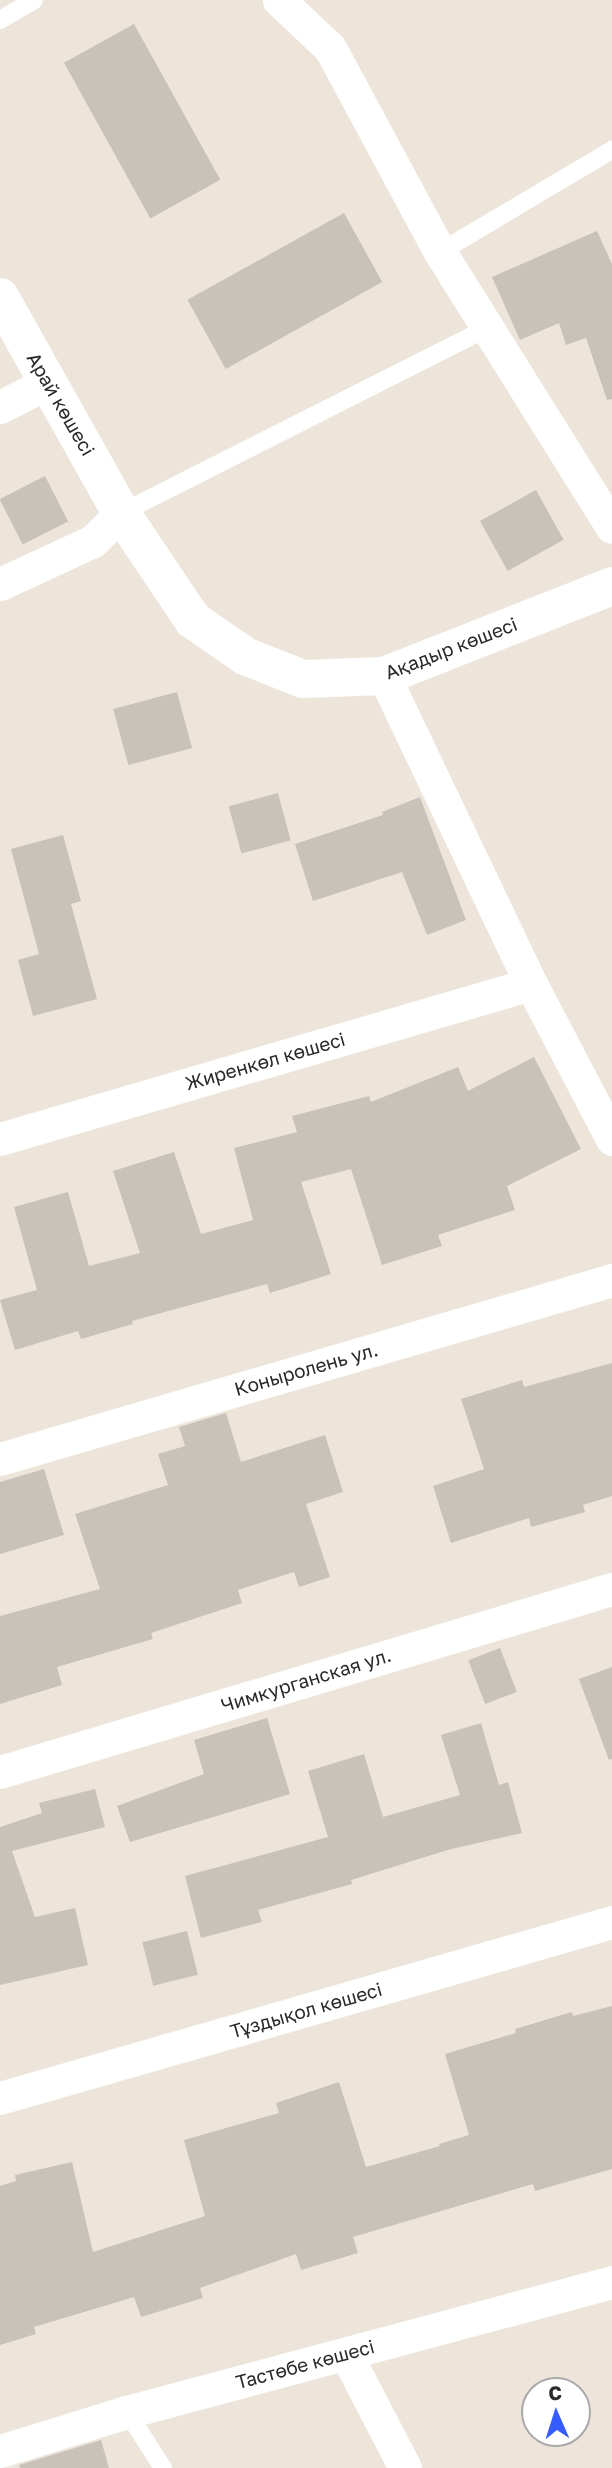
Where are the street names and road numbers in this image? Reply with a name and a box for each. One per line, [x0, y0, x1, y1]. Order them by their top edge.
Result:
street label: Арай көшесі [22, 348, 100, 460]
street label: Ақадыр көшесі [382, 612, 520, 684]
street label: Жиренкөл көшесі [182, 1027, 348, 1095]
street label: Коныролень ул. [232, 1338, 380, 1400]
street label: Чимкурганская ул. [218, 1643, 394, 1717]
street label: Тұздықол көшесі [227, 1977, 385, 2043]
street label: Тастөбе көшесі [233, 2335, 377, 2393]

